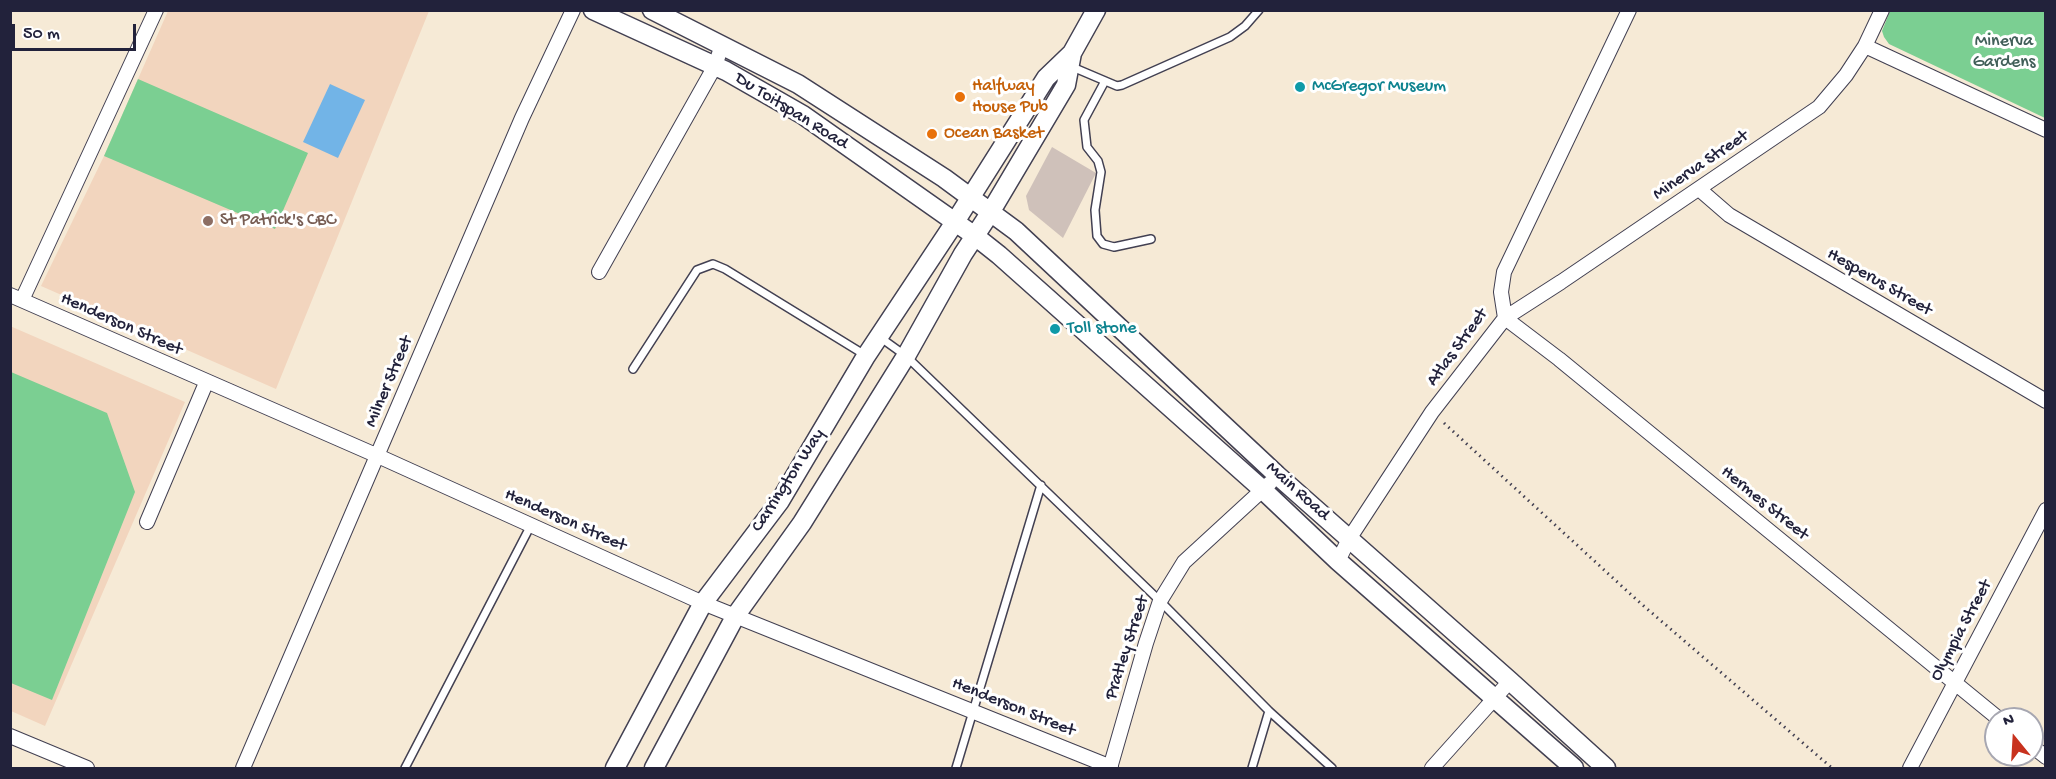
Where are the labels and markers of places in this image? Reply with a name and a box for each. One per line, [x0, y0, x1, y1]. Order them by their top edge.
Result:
place label: Halfway House Pub [972, 76, 1048, 118]
place label: McGregor Museum [1312, 76, 1446, 98]
marker: McGregor Museum [1293, 80, 1307, 94]
marker: Halfway House Pub [953, 90, 967, 104]
place label: Ocean Basket [944, 123, 1044, 145]
marker: Ocean Basket [925, 127, 939, 141]
place label: St Patrick's CBC [220, 210, 336, 232]
marker: St Patrick's CBC [201, 214, 215, 228]
place label: Toll stone [1067, 318, 1137, 340]
marker: Toll stone [1048, 322, 1062, 336]

